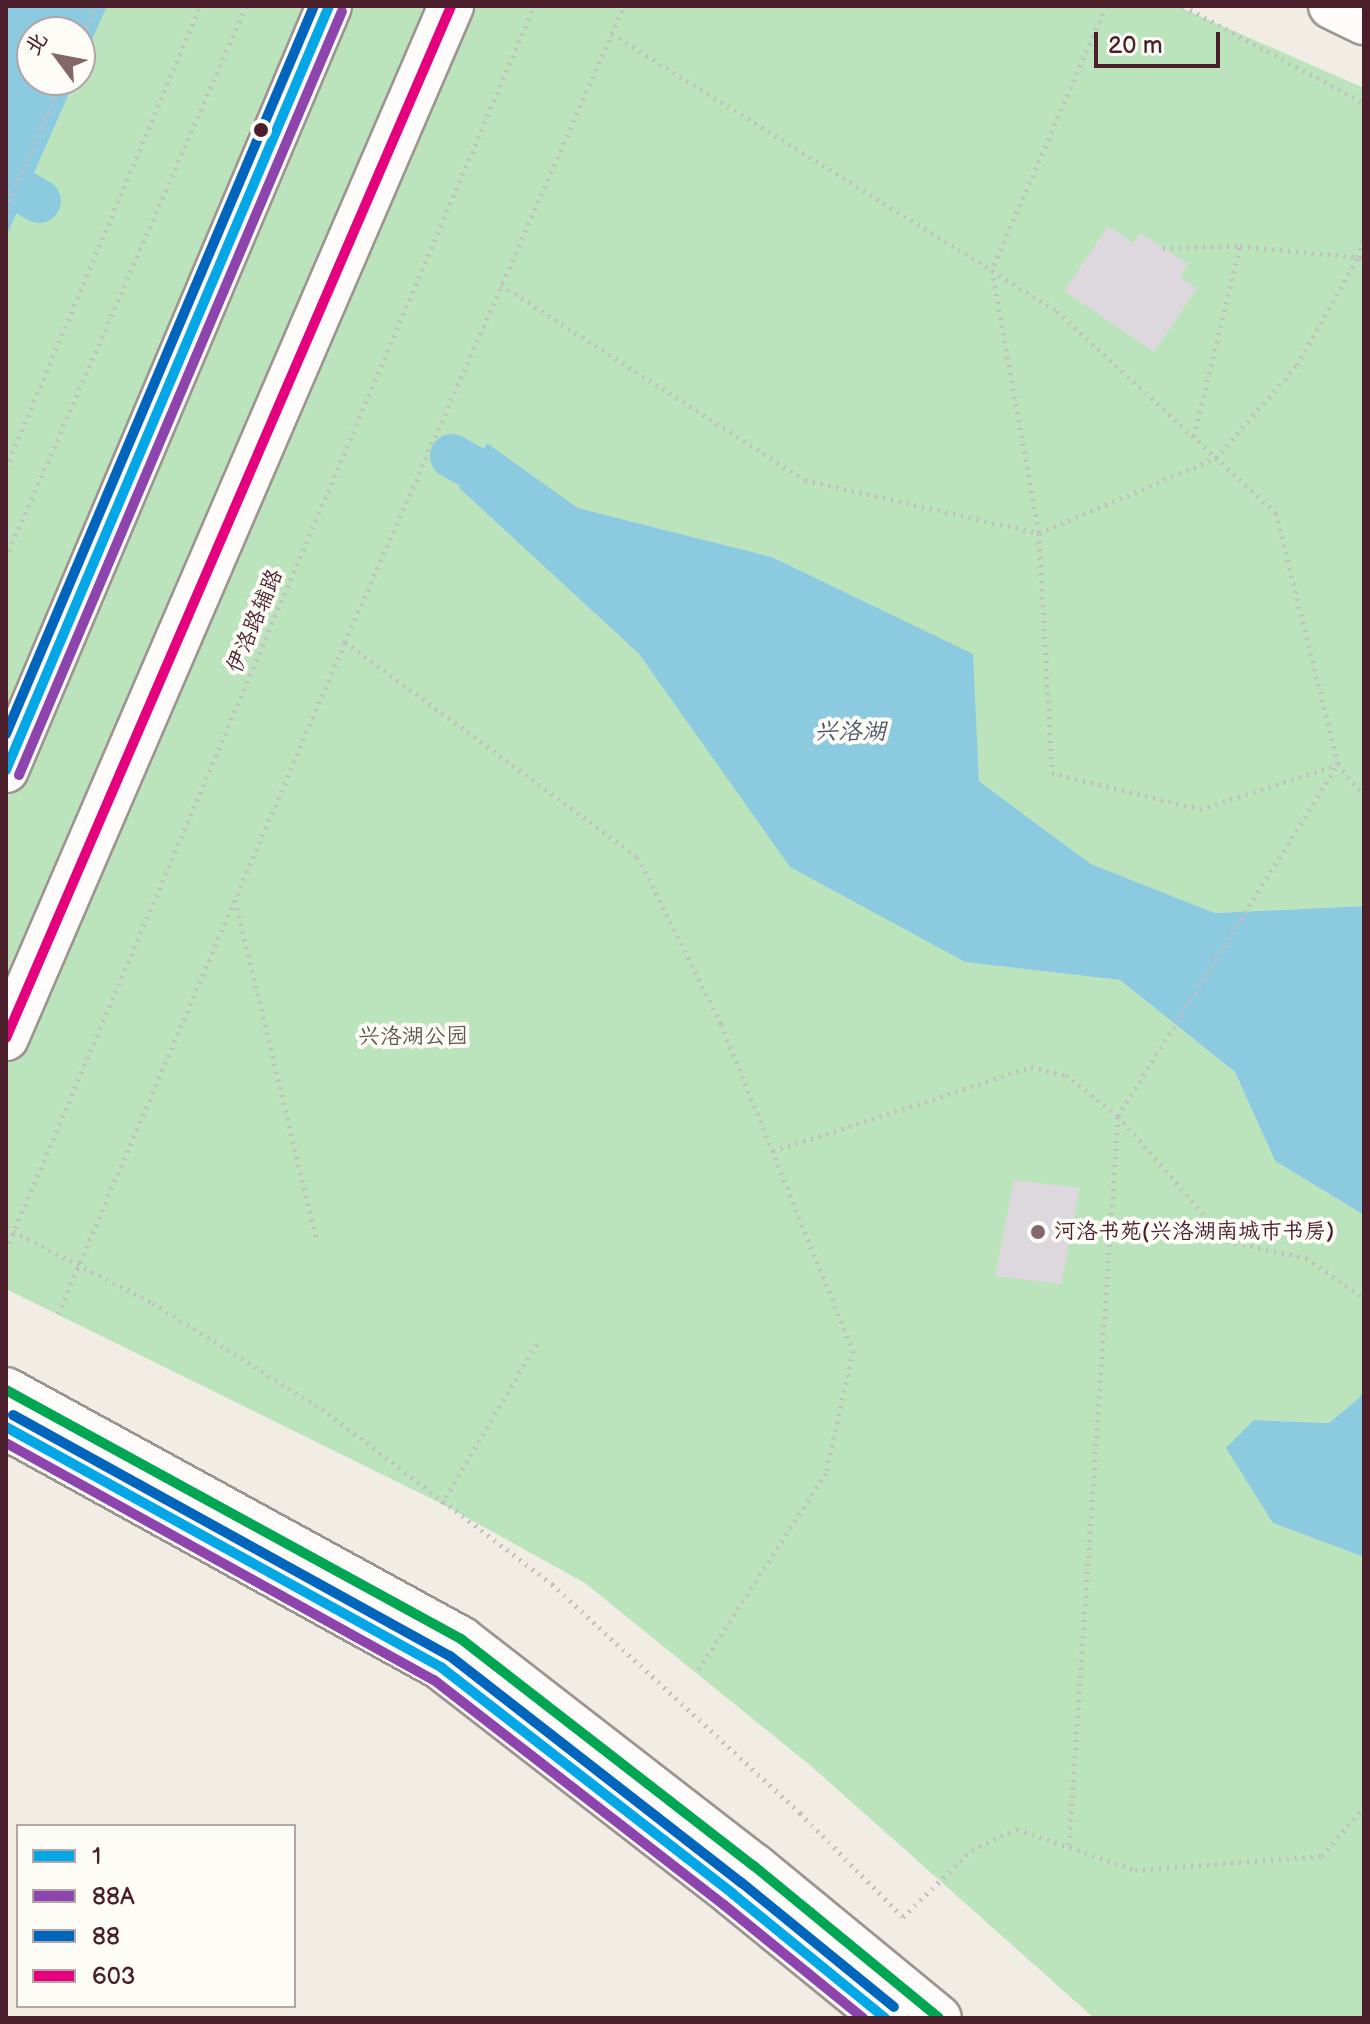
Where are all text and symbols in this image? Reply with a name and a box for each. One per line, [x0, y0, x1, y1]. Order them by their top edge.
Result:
north arrow [16, 16, 96, 96]
scale bar [1098, 16, 1224, 66]
text: 北 [20, 28, 54, 61]
text: 20 m [1108, 31, 1163, 60]
unlabelled marker [253, 122, 269, 138]
street label: 伊洛路辅路 [221, 565, 289, 677]
water label: 兴洛湖 [814, 718, 886, 746]
park label: 兴洛湖公园 [358, 1024, 468, 1050]
place label: 河洛书苑(兴洛湖南城市书房) [1054, 1219, 1334, 1245]
marker: 河洛书苑(兴洛湖南城市书房) [1029, 1223, 1047, 1241]
legend [16, 1824, 296, 2008]
text: 1 [92, 1842, 101, 1871]
text: 88A [92, 1882, 135, 1911]
text: 88 [92, 1922, 120, 1951]
text: 603 [92, 1962, 136, 1991]

